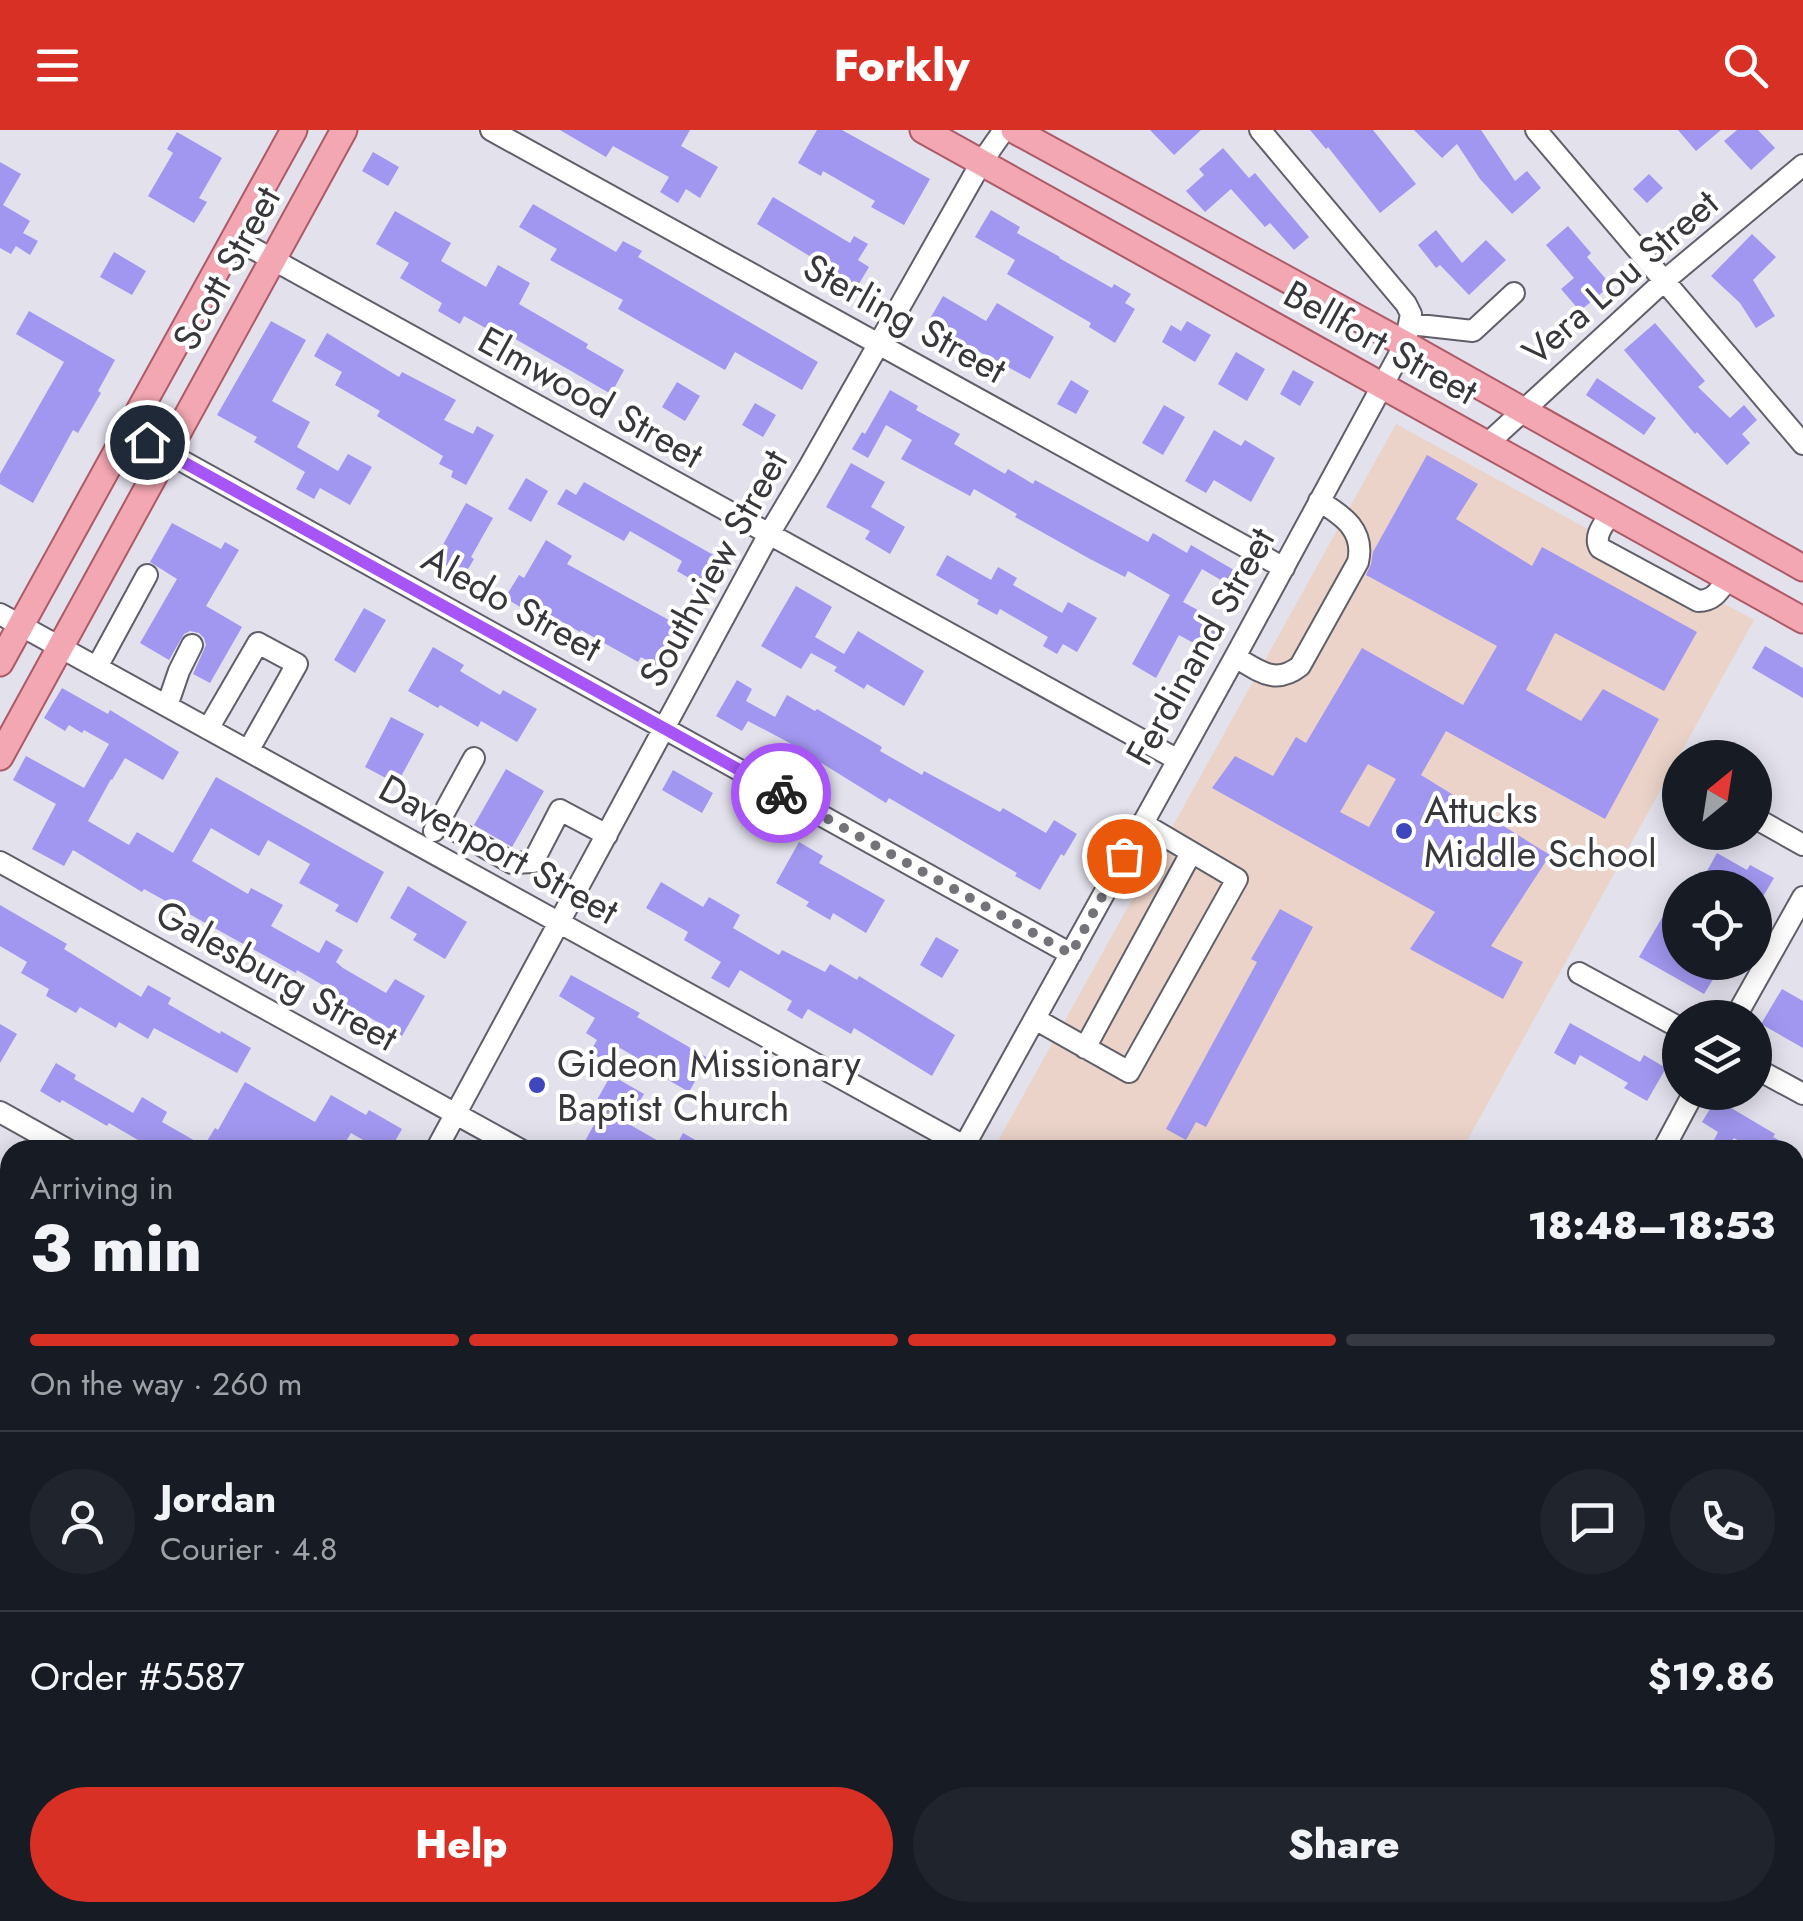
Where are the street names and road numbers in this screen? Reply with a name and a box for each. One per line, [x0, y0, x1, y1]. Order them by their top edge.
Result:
street label: Scott Street [158, 176, 294, 360]
street label: Vera Lou Street [1510, 176, 1730, 378]
street label: Sterling Street [793, 239, 1017, 397]
street label: Bellfort Street [1274, 266, 1488, 418]
street label: Elmwood Street [469, 312, 713, 482]
street label: Southview Street [625, 439, 801, 697]
street label: Ferdinand Street [1112, 517, 1288, 775]
street label: Aledo Street [412, 531, 612, 675]
street label: Davenport Street [369, 760, 629, 938]
street label: Galesburg Street [146, 886, 408, 1064]

